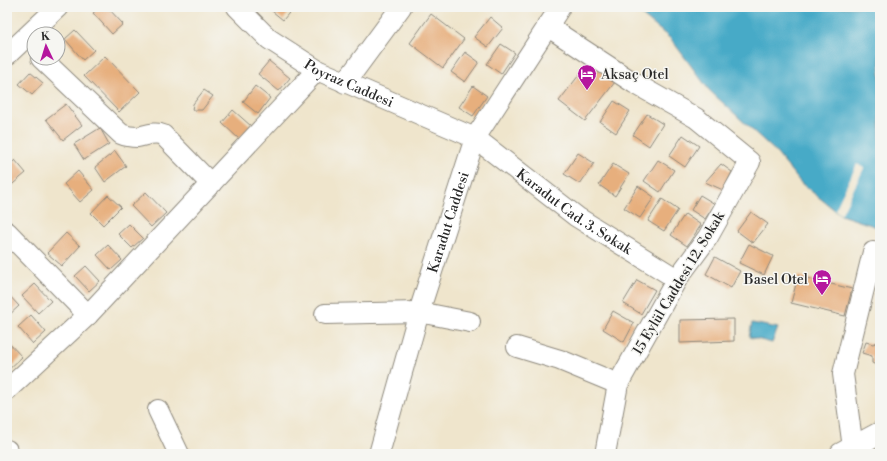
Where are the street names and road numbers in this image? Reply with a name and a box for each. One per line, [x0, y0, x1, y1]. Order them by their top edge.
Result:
street label: Poyraz Caddesi [300, 56, 396, 112]
street label: Karadut Cad. 3. Sokak [512, 165, 636, 259]
street label: Karadut Caddesi [424, 169, 474, 275]
street label: 15 Eylül Caddesi 12. Sokak [629, 208, 729, 358]

